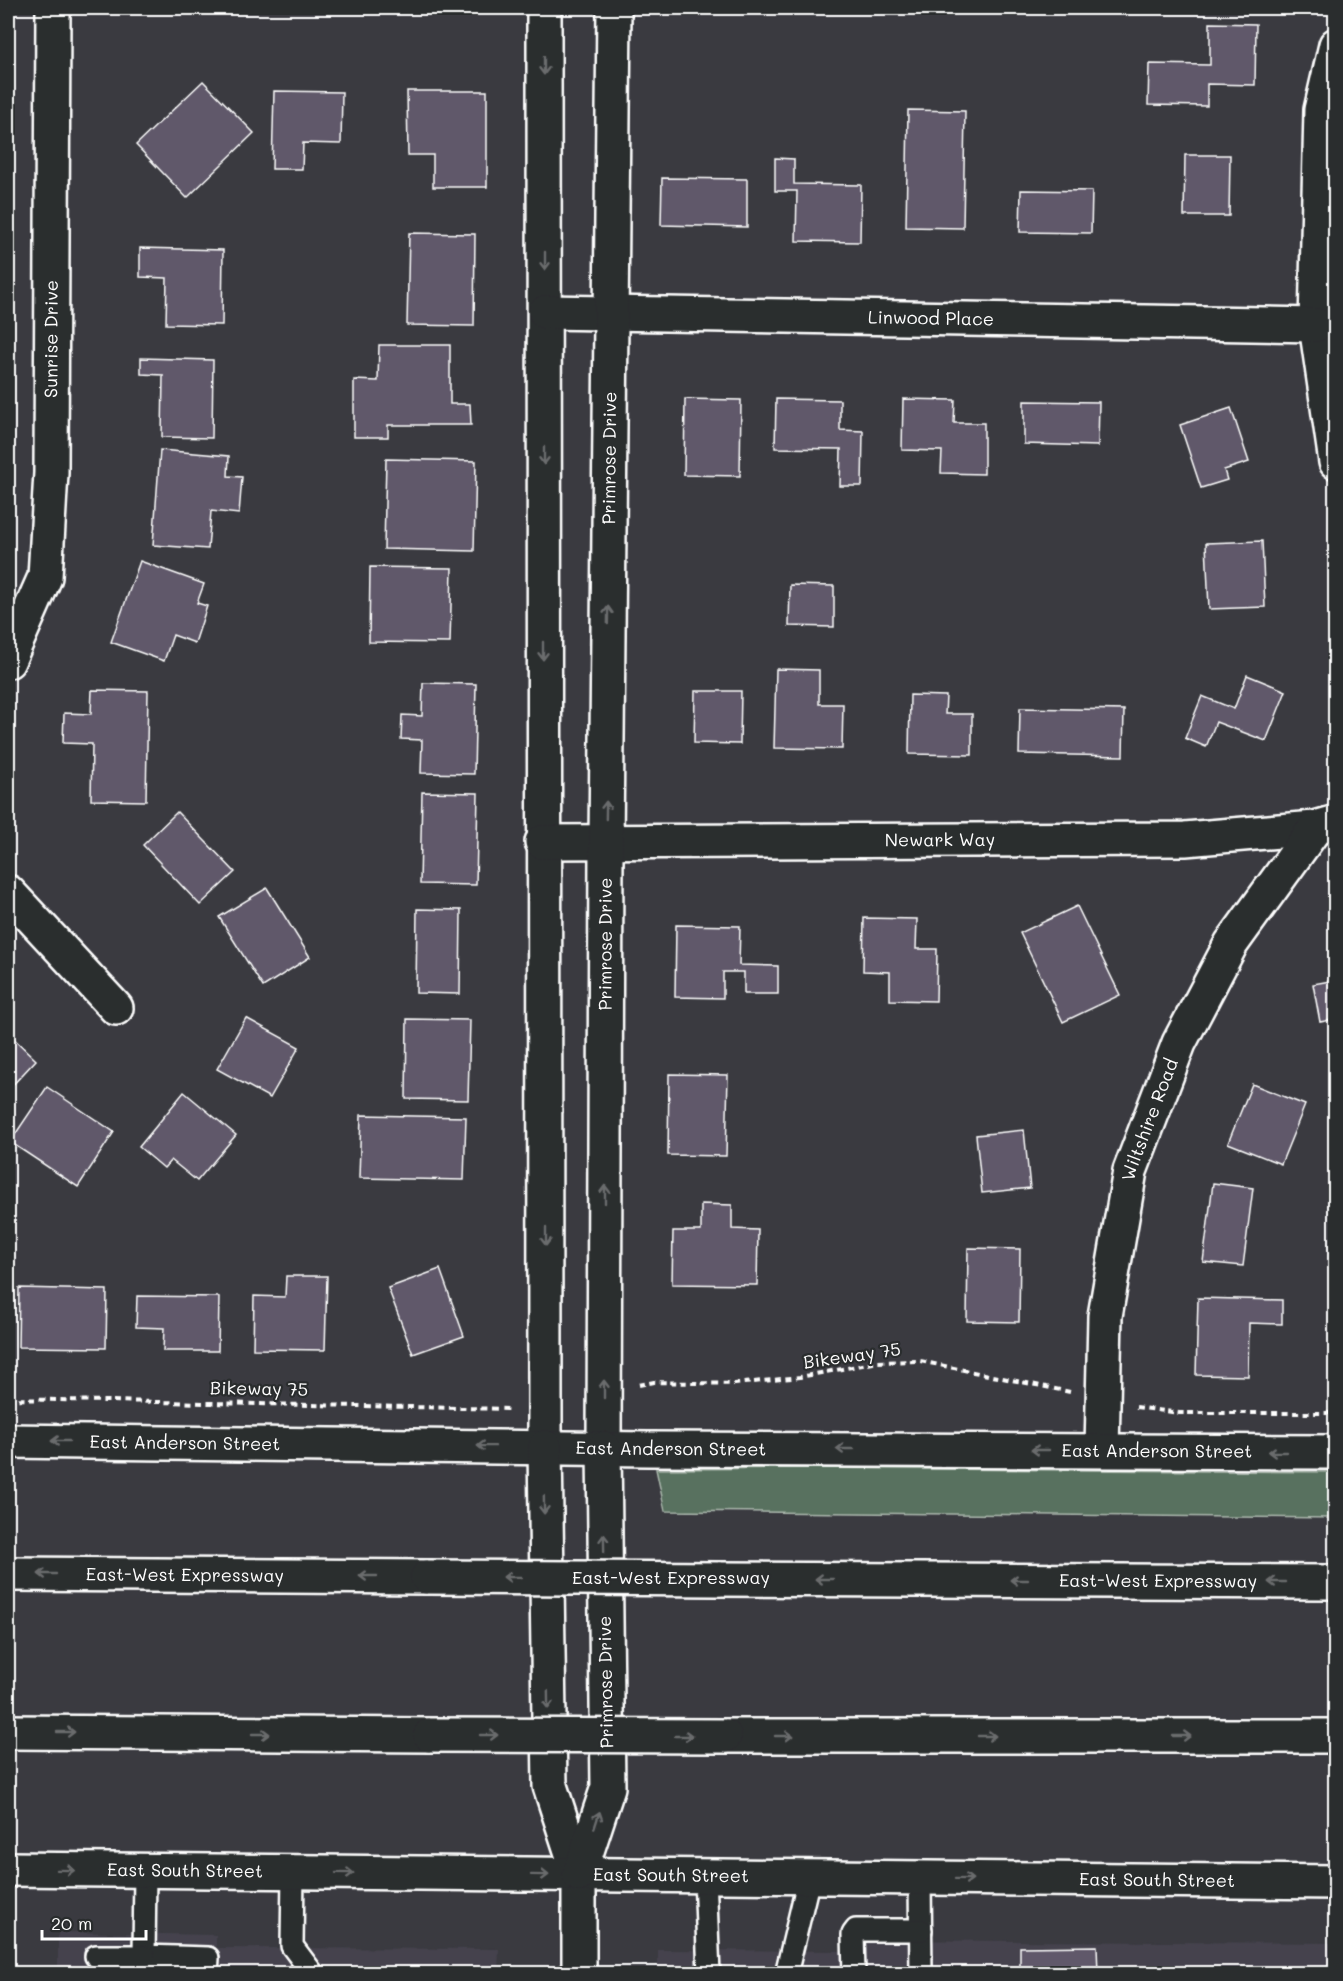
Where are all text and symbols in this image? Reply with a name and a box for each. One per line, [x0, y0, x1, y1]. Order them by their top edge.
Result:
one-way arrow [538, 55, 550, 75]
one-way arrow [539, 250, 551, 270]
street label: Sunrise Drive [38, 280, 63, 398]
street label: Linwood Place [868, 304, 994, 331]
street label: Primrose Drive [596, 391, 621, 525]
one-way arrow [538, 445, 550, 465]
one-way arrow [602, 606, 614, 626]
one-way arrow [537, 640, 549, 660]
one-way arrow [600, 801, 612, 821]
street label: Newark Way [885, 827, 995, 851]
street label: Primrose Drive [592, 877, 617, 1011]
street label: Wiltshire Road [1116, 1055, 1183, 1182]
one-way arrow [599, 1185, 611, 1205]
one-way arrow [540, 1226, 552, 1246]
street label: Bikeway 75 [802, 1336, 902, 1374]
street label: Bikeway 75 [210, 1375, 308, 1401]
one-way arrow [598, 1380, 610, 1400]
street label: East Anderson Street [90, 1429, 280, 1455]
one-way arrow [51, 1435, 71, 1447]
street label: East Anderson Street [576, 1435, 766, 1461]
street label: East Anderson Street [1062, 1438, 1252, 1463]
one-way arrow [477, 1440, 497, 1452]
one-way arrow [836, 1443, 856, 1455]
one-way arrow [1031, 1444, 1051, 1456]
one-way arrow [1268, 1446, 1288, 1458]
one-way arrow [539, 1495, 550, 1515]
one-way arrow [598, 1533, 609, 1553]
street label: East-West Expressway [86, 1562, 284, 1587]
street label: East-West Expressway [572, 1565, 770, 1589]
one-way arrow [38, 1568, 58, 1580]
street label: East-West Expressway [1059, 1568, 1257, 1593]
one-way arrow [359, 1570, 379, 1582]
one-way arrow [503, 1571, 523, 1583]
one-way arrow [815, 1573, 835, 1585]
one-way arrow [1010, 1574, 1030, 1586]
one-way arrow [1268, 1576, 1288, 1587]
street label: Primrose Drive [592, 1615, 618, 1749]
one-way arrow [542, 1690, 554, 1710]
one-way arrow [55, 1726, 75, 1738]
one-way arrow [250, 1728, 270, 1740]
one-way arrow [478, 1729, 498, 1741]
one-way arrow [673, 1730, 693, 1742]
one-way arrow [773, 1730, 793, 1742]
one-way arrow [977, 1730, 997, 1742]
one-way arrow [1172, 1730, 1192, 1742]
one-way arrow [593, 1811, 604, 1830]
street label: East South Street [107, 1857, 263, 1882]
street label: East South Street [593, 1862, 749, 1887]
one-way arrow [55, 1864, 75, 1876]
street label: East South Street [1079, 1866, 1235, 1892]
one-way arrow [334, 1867, 354, 1879]
one-way arrow [529, 1869, 549, 1881]
one-way arrow [954, 1874, 974, 1885]
scale bar [42, 1903, 146, 1941]
text: 20 m [51, 1911, 92, 1935]

